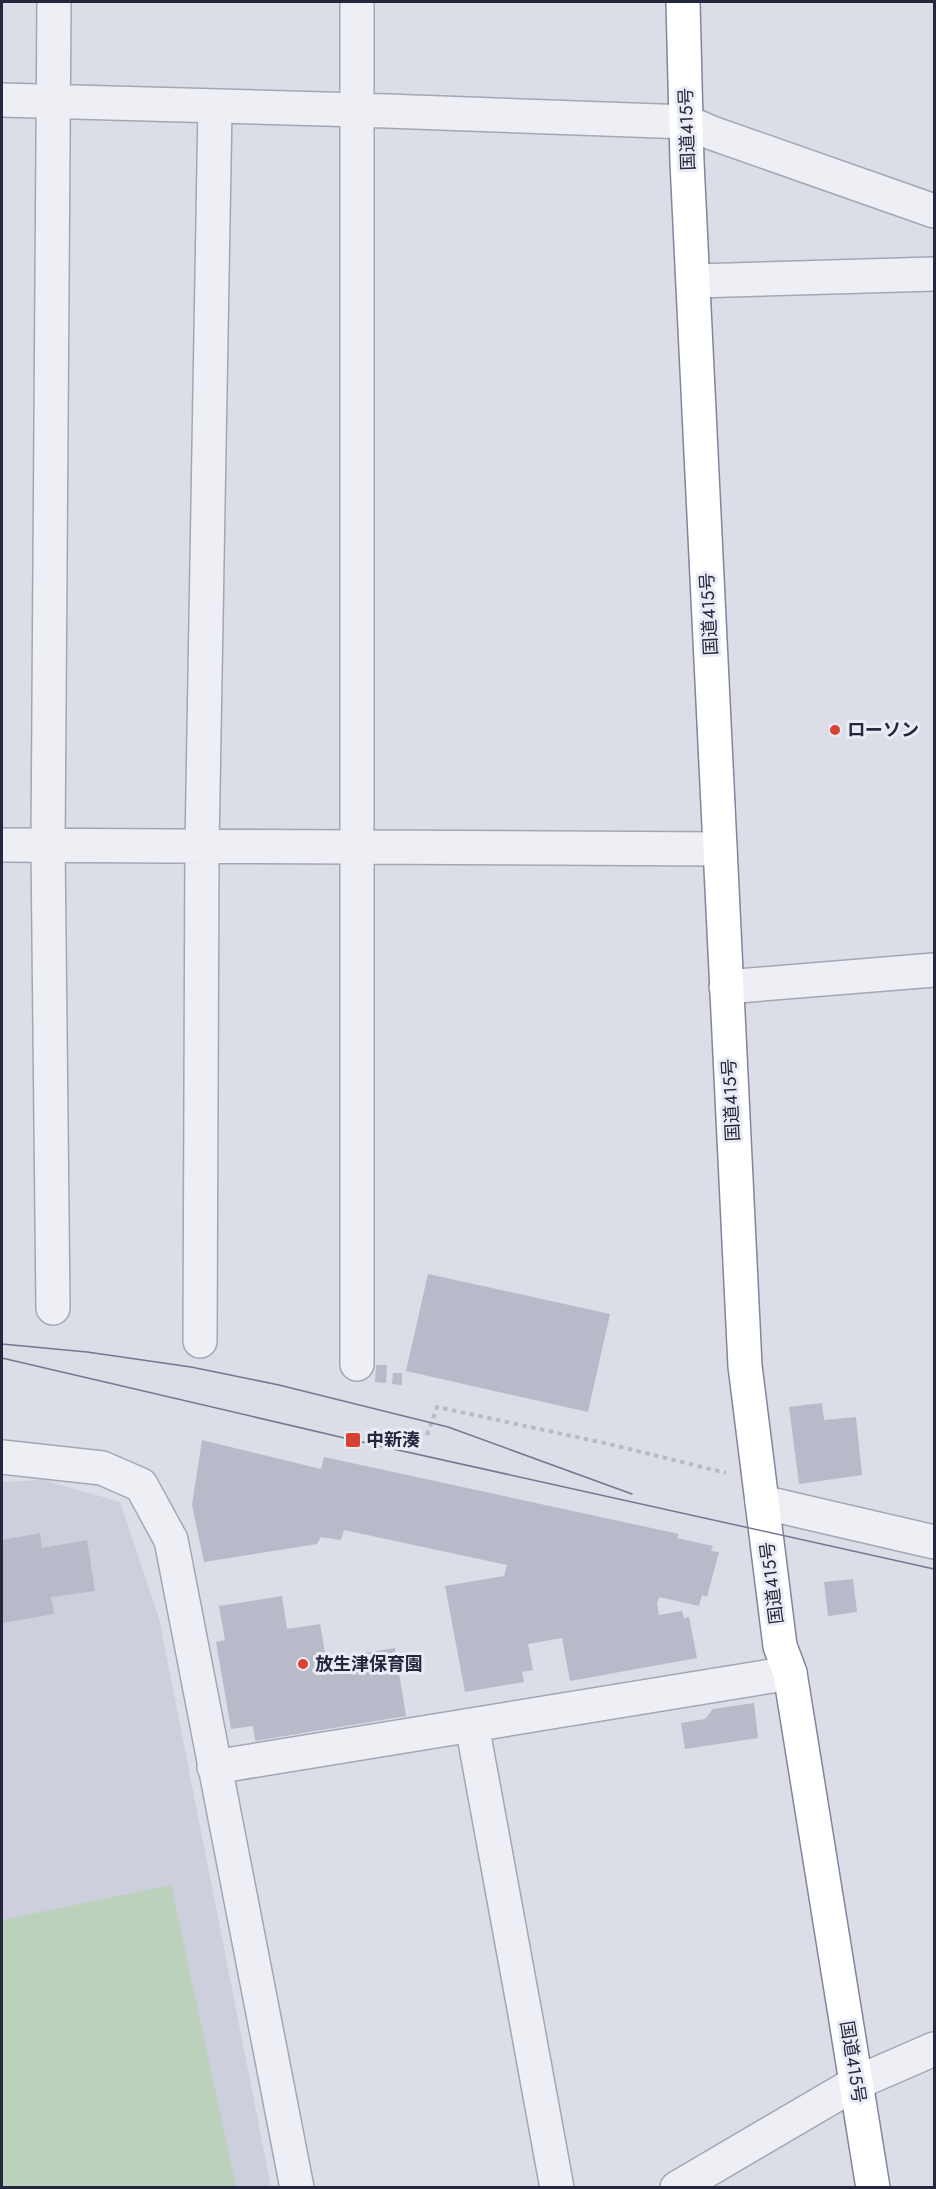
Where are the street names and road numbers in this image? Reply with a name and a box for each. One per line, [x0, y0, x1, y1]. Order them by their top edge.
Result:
street label: 国道415号 [673, 87, 701, 171]
street label: 国道415号 [694, 572, 724, 656]
street label: 国道415号 [716, 1058, 746, 1142]
street label: 国道415号 [754, 1540, 790, 1626]
street label: 国道415号 [834, 2019, 872, 2105]

